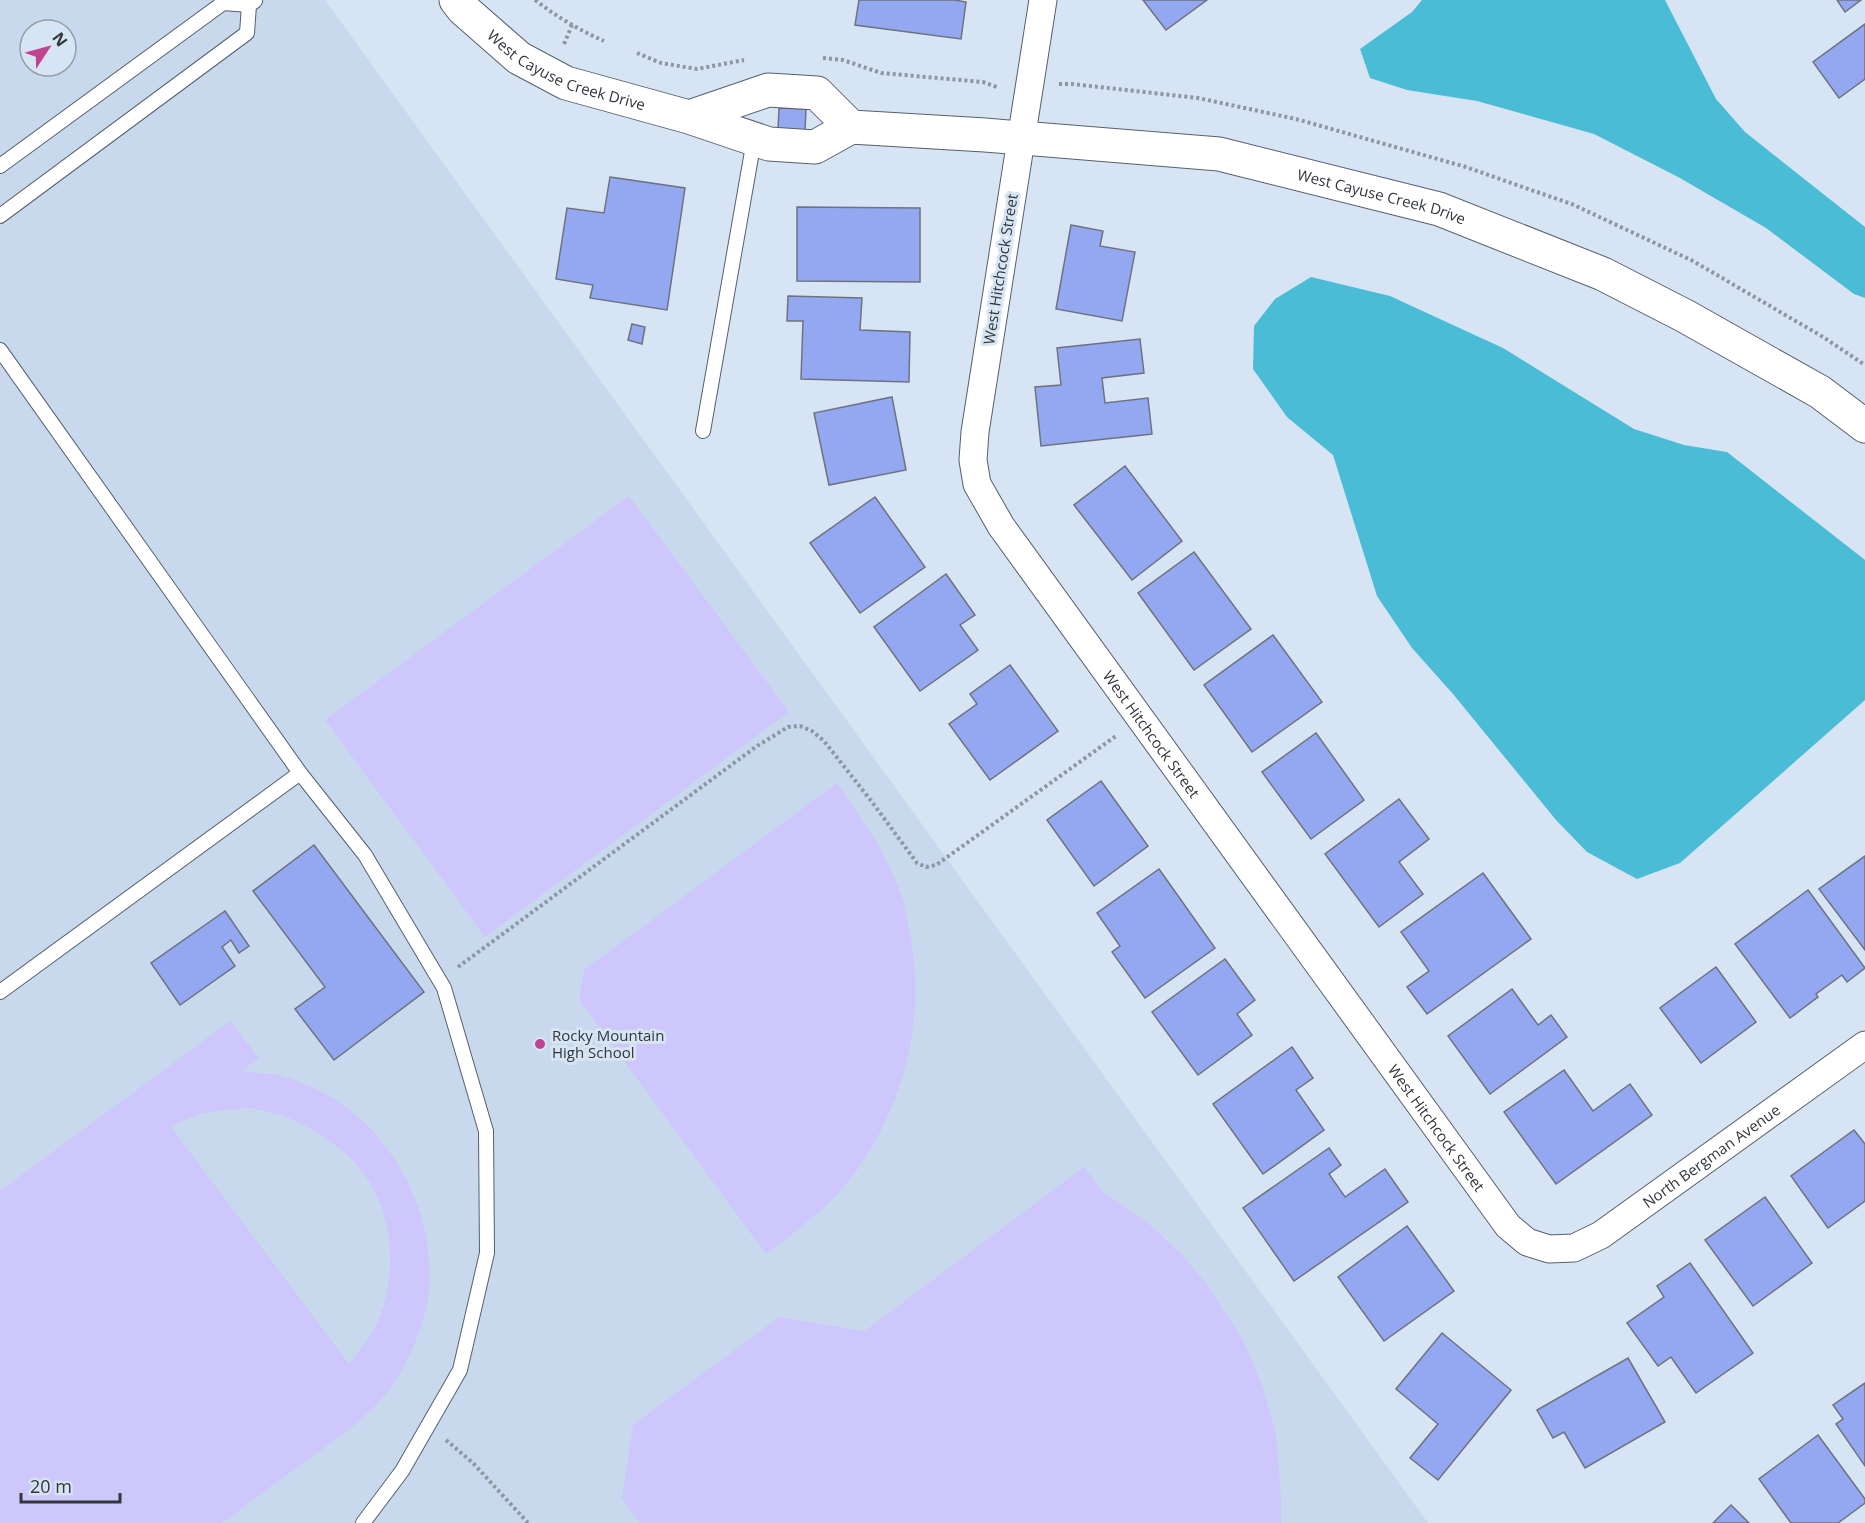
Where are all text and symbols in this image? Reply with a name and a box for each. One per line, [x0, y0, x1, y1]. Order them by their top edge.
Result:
north arrow [18, 18, 78, 78]
street label: West Cayuse Creek Drive [483, 25, 648, 114]
text: N [47, 27, 73, 51]
street label: West Cayuse Creek Drive [1295, 164, 1469, 229]
street label: West Hitchcock Street [978, 192, 1022, 346]
street label: West Hitchcock Street [1099, 666, 1205, 802]
place label: Rocky Mountain High School [552, 1025, 664, 1062]
marker: Rocky Mountain High School [533, 1037, 547, 1051]
street label: West Hitchcock Street [1384, 1060, 1490, 1195]
street label: North Bergman Avenue [1638, 1099, 1784, 1212]
scale bar [21, 1466, 120, 1504]
text: 20 m [30, 1474, 72, 1498]

